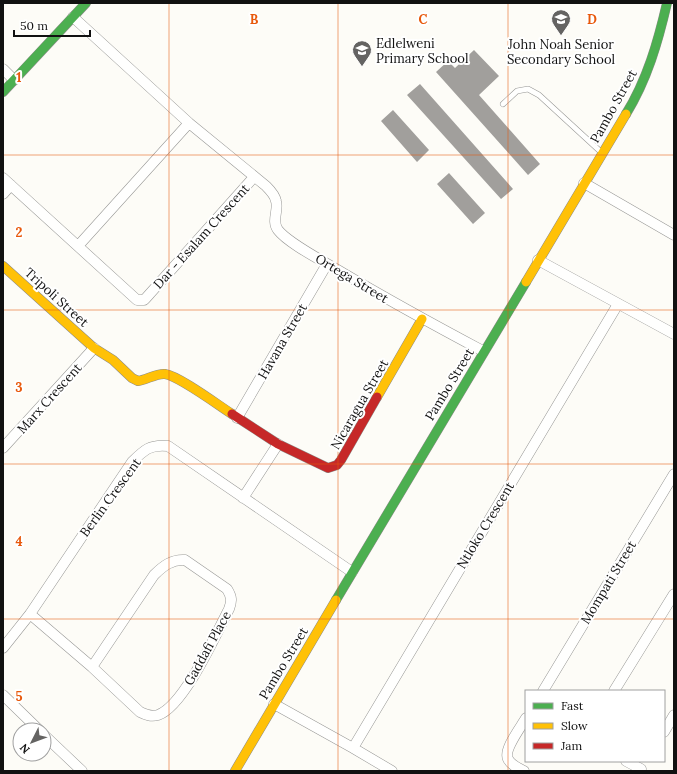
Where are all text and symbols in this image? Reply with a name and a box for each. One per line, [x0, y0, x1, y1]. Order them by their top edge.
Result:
school or university icon: John Noah Senior Secondary School [550, 8, 572, 36]
text: B [250, 11, 259, 28]
text: C [419, 11, 428, 28]
text: D [587, 11, 597, 28]
scale bar [14, 12, 90, 38]
text: 50 m [20, 18, 48, 33]
place label: Edlelweni Primary School [376, 35, 469, 67]
place label: John Noah Senior Secondary School [507, 36, 616, 68]
school or university icon: Edlelweni Primary School [351, 39, 373, 67]
street label: Pambo Street [586, 66, 641, 146]
text: 1 [16, 69, 22, 86]
street label: Dar - Esalam Crescent [150, 180, 253, 292]
text: 2 [16, 224, 23, 241]
street label: Ortega Street [312, 250, 391, 307]
street label: Tripoli Street [21, 264, 92, 331]
street label: Havana Street [254, 300, 311, 382]
street label: Pambo Street [421, 345, 478, 424]
street label: Nicaragua Street [327, 356, 392, 452]
street label: Marx Crescent [13, 360, 85, 437]
text: 3 [15, 379, 23, 396]
street label: Berlin Crescent [76, 454, 145, 540]
street label: Ntloko Crescent [453, 479, 518, 572]
text: 4 [15, 533, 23, 550]
street label: Mompati Street [577, 537, 640, 627]
street label: Gaddafi Place [180, 608, 235, 688]
street label: Pambo Street [255, 624, 312, 703]
text: 5 [15, 688, 23, 705]
legend [525, 690, 665, 762]
text: Fast [561, 698, 584, 713]
text: Slow [561, 718, 588, 733]
north arrow [12, 722, 52, 762]
text: Jam [560, 738, 582, 753]
text: N [16, 740, 33, 757]

